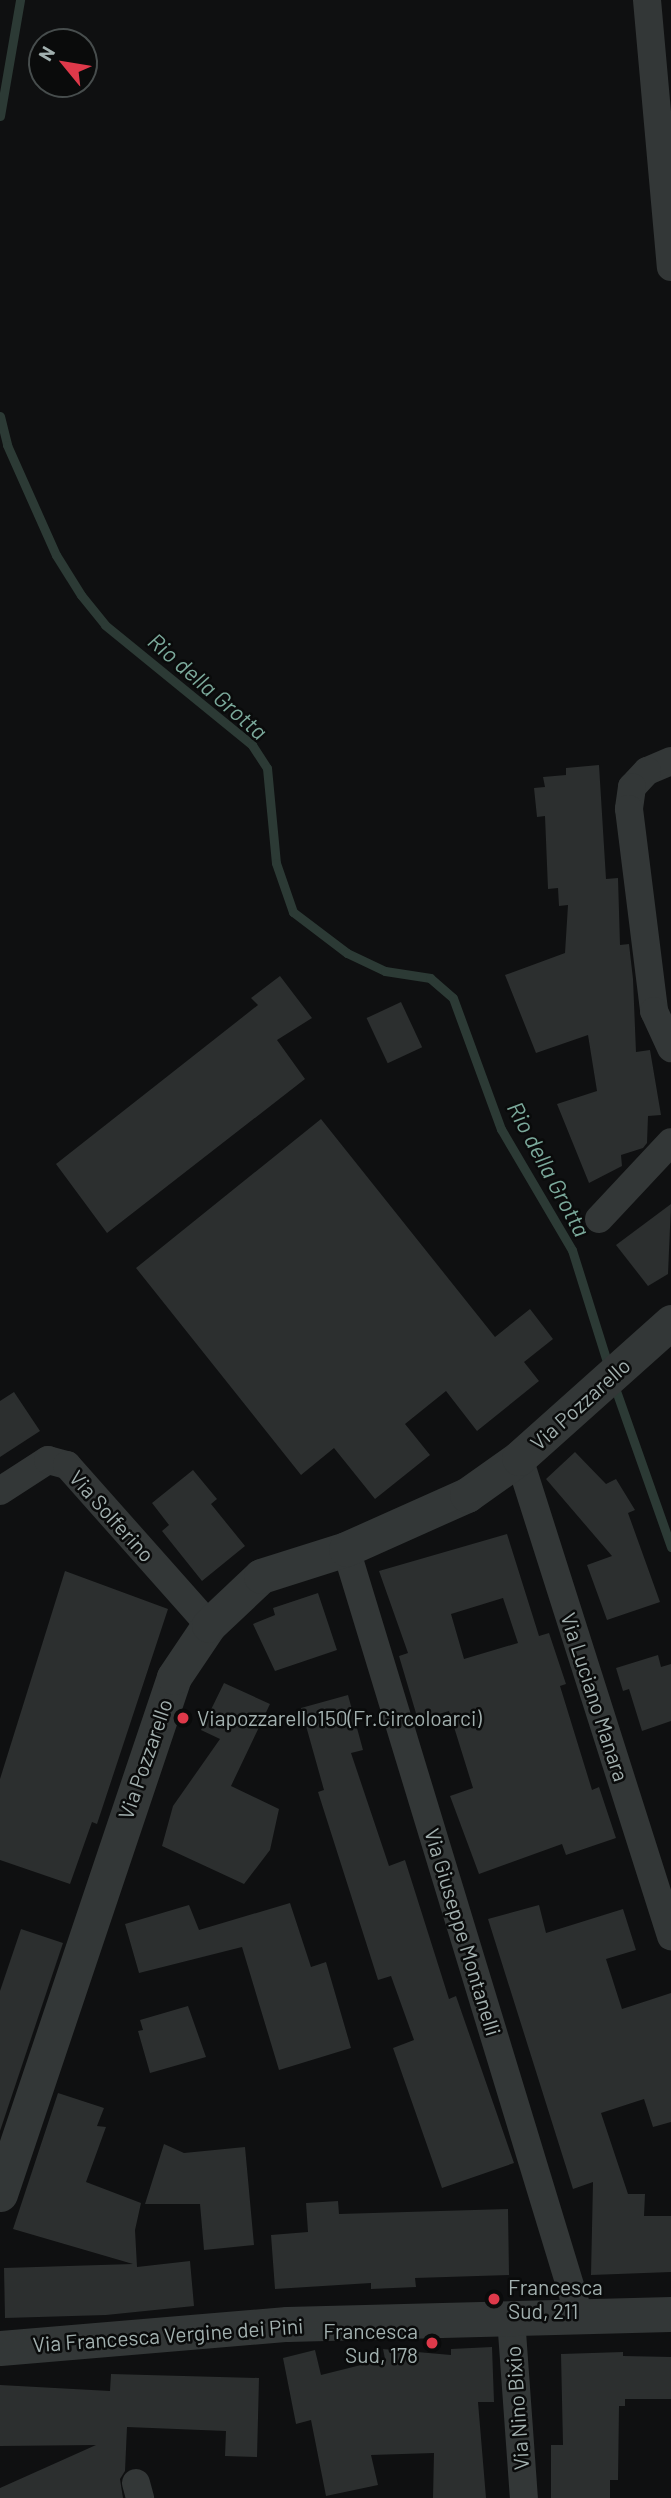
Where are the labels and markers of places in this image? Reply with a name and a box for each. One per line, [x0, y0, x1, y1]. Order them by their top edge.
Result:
place label: Viapozzarello150(Fr.Circoloarci) [197, 1705, 482, 1731]
marker: Viapozzarello150(Fr.Circoloarci) [175, 1710, 191, 1726]
place label: Francesca Sud, 211 [508, 2274, 603, 2324]
marker: Francesca Sud, 211 [486, 2291, 502, 2307]
place label: Francesca Sud, 178 [323, 2318, 418, 2368]
marker: Francesca Sud, 178 [424, 2335, 440, 2351]

